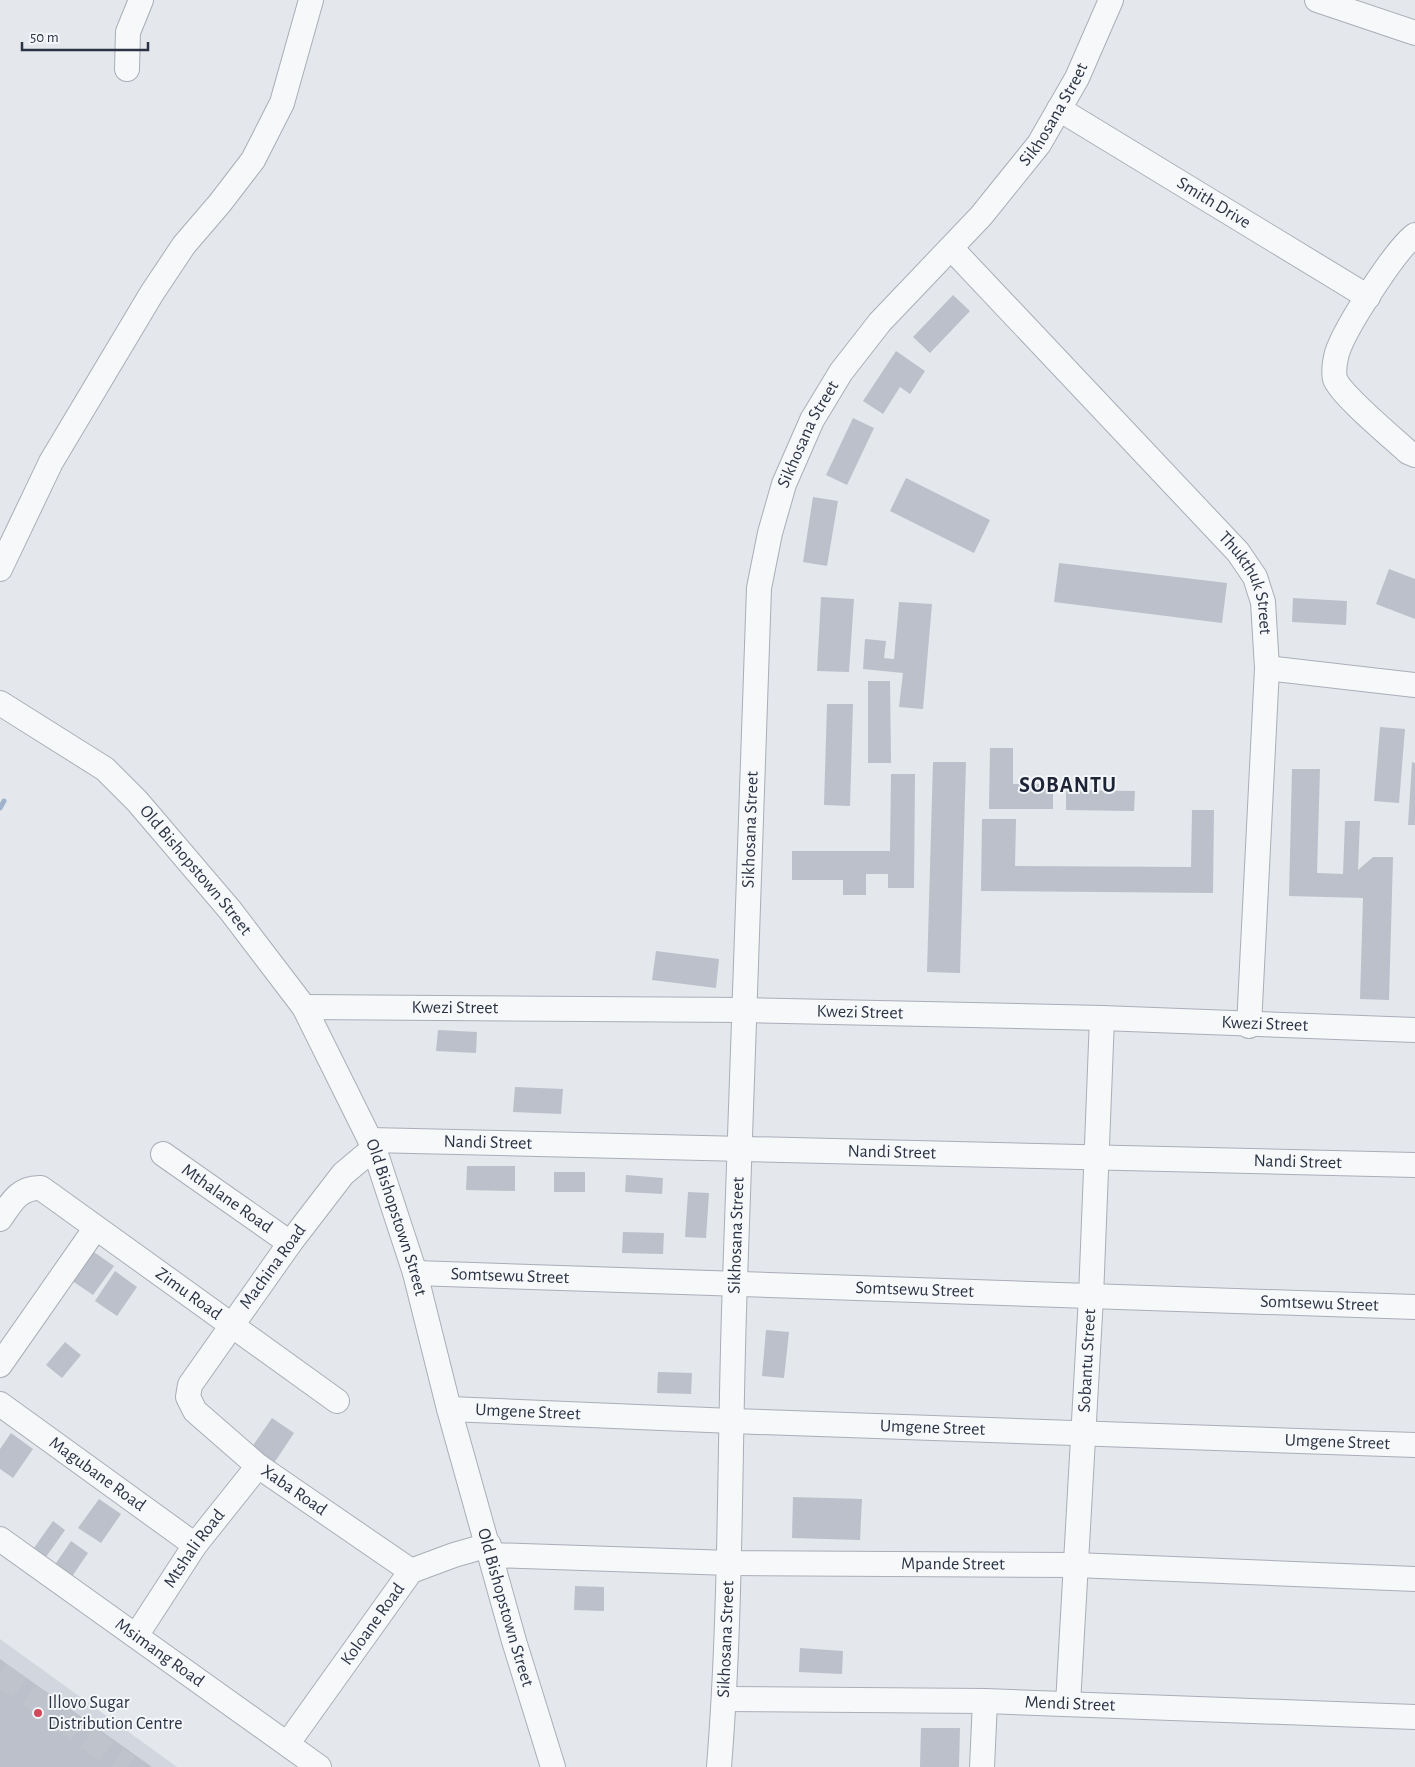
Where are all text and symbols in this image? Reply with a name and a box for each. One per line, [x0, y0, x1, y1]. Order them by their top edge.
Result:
scale bar [22, 20, 149, 52]
text: 50 m [30, 30, 59, 45]
street label: Sikhosana Street [1016, 60, 1092, 170]
street label: Smith Drive [1174, 174, 1254, 232]
street label: Sikhosana Street [774, 378, 843, 491]
street label: Thukthuk Street [1215, 528, 1274, 635]
street label: Sikhosana Street [740, 771, 762, 888]
district label: SOBANTU [1019, 774, 1117, 796]
street label: Old Bishopstown Street [136, 802, 255, 939]
street label: Kwezi Street [412, 999, 499, 1017]
street label: Kwezi Street [816, 1003, 904, 1023]
street label: Kwezi Street [1221, 1014, 1309, 1035]
street label: Nandi Street [444, 1133, 533, 1153]
street label: Old Bishopstown Street [362, 1136, 429, 1298]
street label: Nandi Street [847, 1142, 937, 1163]
street label: Nandi Street [1253, 1152, 1342, 1172]
street label: Mthalane Road [178, 1161, 276, 1237]
street label: Sikhosana Street [726, 1176, 748, 1294]
street label: Machina Road [237, 1222, 309, 1312]
street label: Zimu Road [152, 1264, 225, 1324]
street label: Somtsewu Street [450, 1265, 570, 1287]
street label: Somtsewu Street [855, 1279, 975, 1301]
street label: Somtsewu Street [1260, 1293, 1379, 1315]
street label: Sobantu Street [1075, 1308, 1099, 1413]
street label: Umgene Street [475, 1401, 581, 1424]
street label: Umgene Street [880, 1417, 986, 1439]
street label: Umgene Street [1284, 1431, 1391, 1453]
street label: Magubane Road [46, 1434, 149, 1515]
street label: Xaba Road [258, 1462, 330, 1519]
street label: Mtshali Road [161, 1506, 228, 1591]
street label: Old Bishopstown Street [474, 1526, 537, 1689]
street label: Mpande Street [901, 1555, 1005, 1574]
street label: Koloane Road [338, 1580, 408, 1669]
street label: Sikhosana Street [715, 1580, 737, 1698]
street label: Msimang Road [112, 1615, 207, 1691]
street label: Mendi Street [1024, 1693, 1116, 1715]
place label: Illovo Sugar Distribution Centre [48, 1694, 182, 1733]
marker: Illovo Sugar Distribution Centre [32, 1707, 44, 1719]

